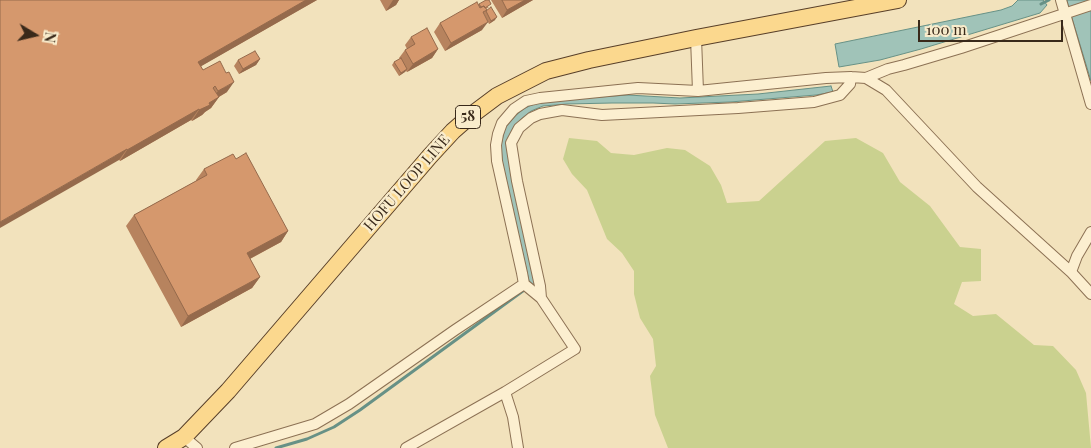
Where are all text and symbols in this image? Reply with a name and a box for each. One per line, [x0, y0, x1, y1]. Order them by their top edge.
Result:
north arrow [10, 10, 60, 60]
scale bar [921, 10, 1066, 42]
text: 100 m [926, 19, 967, 39]
text: N [40, 31, 60, 44]
road number: 58 [456, 105, 480, 128]
street label: HOFU LOOP LINE [360, 131, 454, 235]

